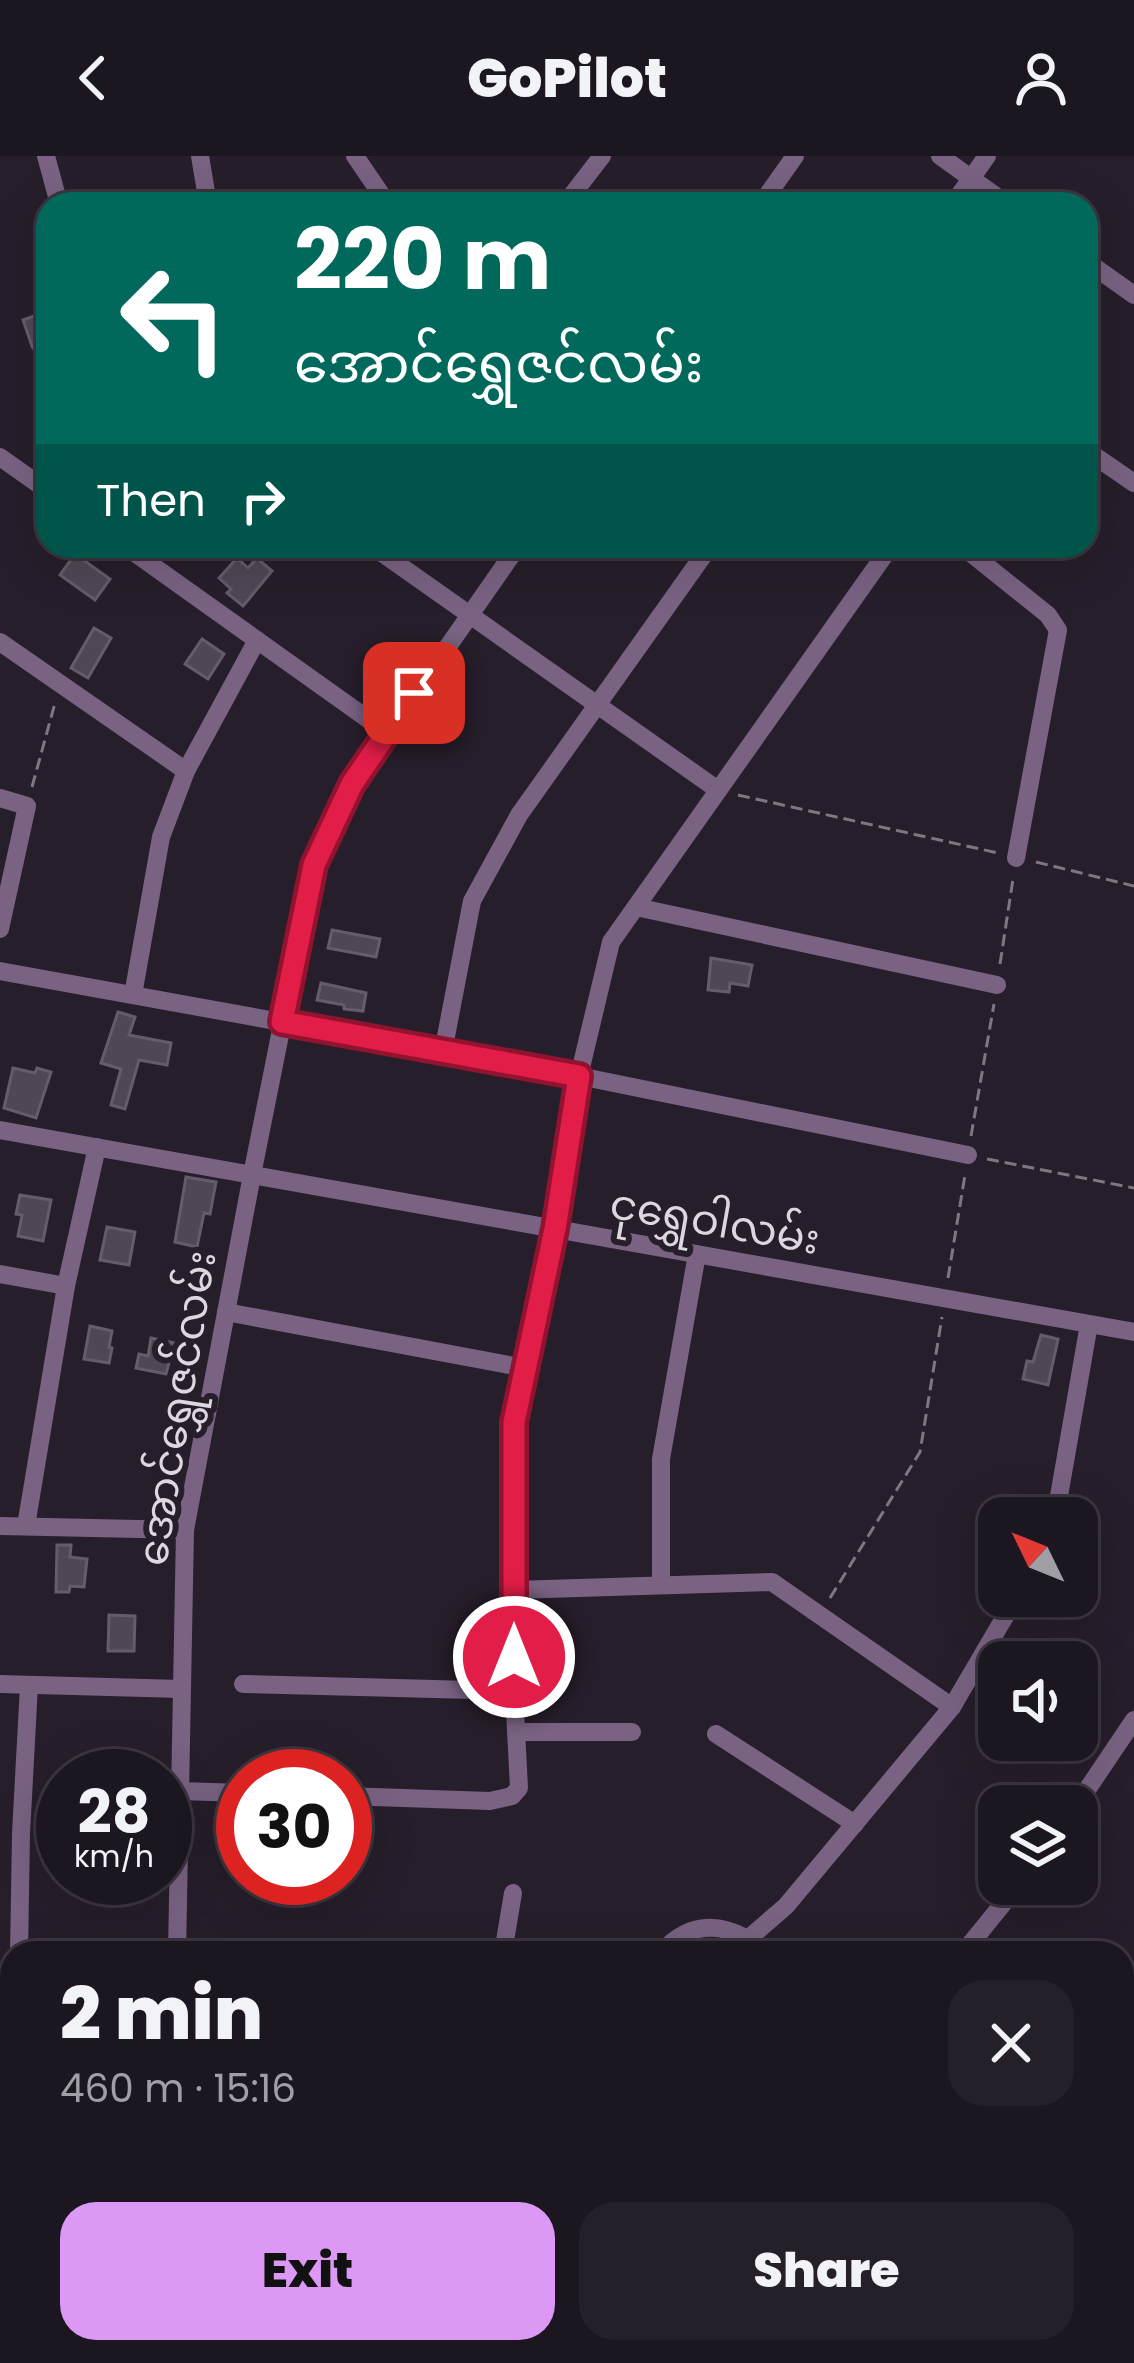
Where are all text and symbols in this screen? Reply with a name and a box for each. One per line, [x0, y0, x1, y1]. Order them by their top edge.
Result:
text: GoPilot [467, 40, 667, 116]
icon: back [60, 45, 126, 111]
icon: person [1008, 45, 1074, 111]
text: 220 m [294, 201, 551, 318]
icon: left [96, 240, 252, 396]
text: အောင်ရွှေဇင်လမ်း [294, 325, 703, 401]
icon: right [230, 468, 296, 534]
text: Then [96, 469, 206, 532]
pin [363, 642, 465, 744]
icon: arrive [381, 660, 447, 726]
street label: ငုရွှေဝါလမ်း [605, 1174, 824, 1274]
street label: အောင်ရွှေဇင်လမ်း [122, 1246, 235, 1571]
north arrow [978, 1497, 1098, 1617]
map controls [978, 1497, 1098, 1905]
position arrow [451, 1594, 577, 1720]
button: sound [978, 1641, 1098, 1761]
speed limit sign: 30 [216, 1749, 372, 1905]
text: 28 [77, 1770, 151, 1854]
button: layers [978, 1785, 1098, 1905]
text: km/h [74, 1835, 154, 1878]
text: 2 min [60, 1963, 263, 2064]
button: close [948, 1980, 1074, 2106]
text: 460 m · 15:16 [60, 2061, 296, 2116]
button: Exit [60, 2202, 555, 2340]
button: Share [579, 2202, 1074, 2340]

